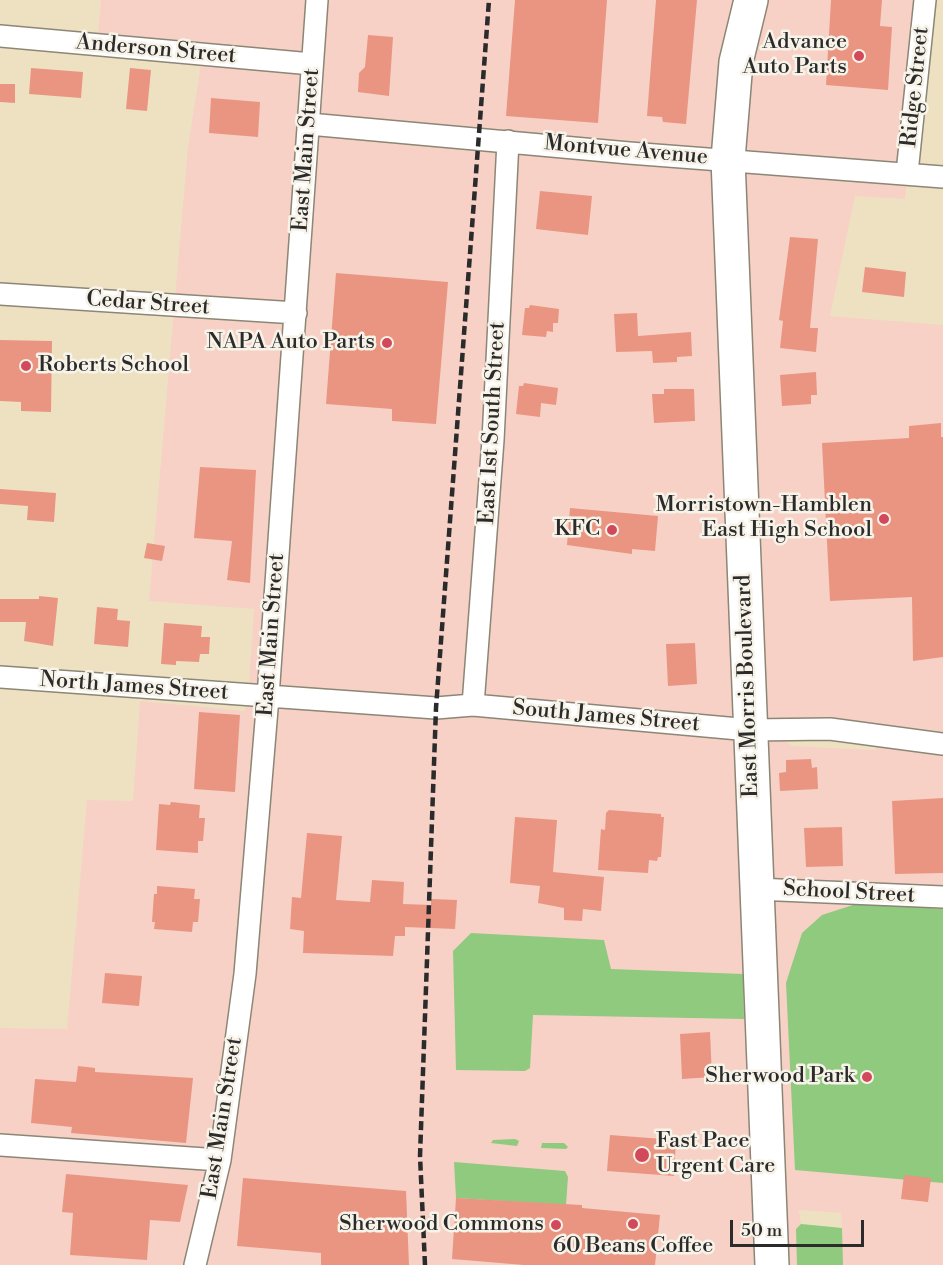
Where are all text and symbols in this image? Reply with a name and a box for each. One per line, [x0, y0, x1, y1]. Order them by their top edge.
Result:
street label: Ridge Street [897, 25, 935, 149]
street label: Anderson Street [75, 30, 237, 70]
place label: Advance Auto Parts [743, 30, 847, 82]
marker: Advance Auto Parts [852, 49, 866, 63]
street label: East Main Street [288, 67, 326, 233]
street label: Montvue Avenue [543, 131, 709, 171]
street label: Cedar Street [85, 287, 211, 321]
street label: East 1st South Street [475, 321, 511, 525]
place label: NAPA Auto Parts [207, 330, 375, 356]
marker: NAPA Auto Parts [380, 336, 394, 350]
place label: Roberts School [38, 353, 189, 379]
marker: Roberts School [19, 359, 33, 373]
place label: Morristown-Hamblen East High School [655, 493, 872, 544]
marker: Morristown-Hamblen East High School [877, 512, 891, 526]
place label: KFC [554, 517, 600, 543]
marker: KFC [605, 523, 619, 537]
street label: East Main Street [253, 552, 291, 718]
street label: East Morris Boulevard [731, 574, 765, 798]
street label: North James Street [39, 667, 229, 707]
street label: South James Street [511, 696, 701, 738]
street label: School Street [782, 876, 916, 910]
street label: East Main Street [197, 1035, 249, 1201]
place label: Sherwood Park [705, 1064, 855, 1090]
marker: Sherwood Park [860, 1070, 874, 1084]
place label: Fast Pace Urgent Care [656, 1129, 775, 1180]
marker: Fast Pace Urgent Care [633, 1146, 651, 1164]
scale bar [733, 1208, 866, 1246]
place label: Sherwood Commons [339, 1212, 544, 1238]
marker: 60 Beans Coffee [626, 1217, 640, 1231]
marker: Sherwood Commons [549, 1218, 563, 1232]
text: 50 m [741, 1219, 782, 1242]
place label: 60 Beans Coffee [553, 1234, 713, 1260]

